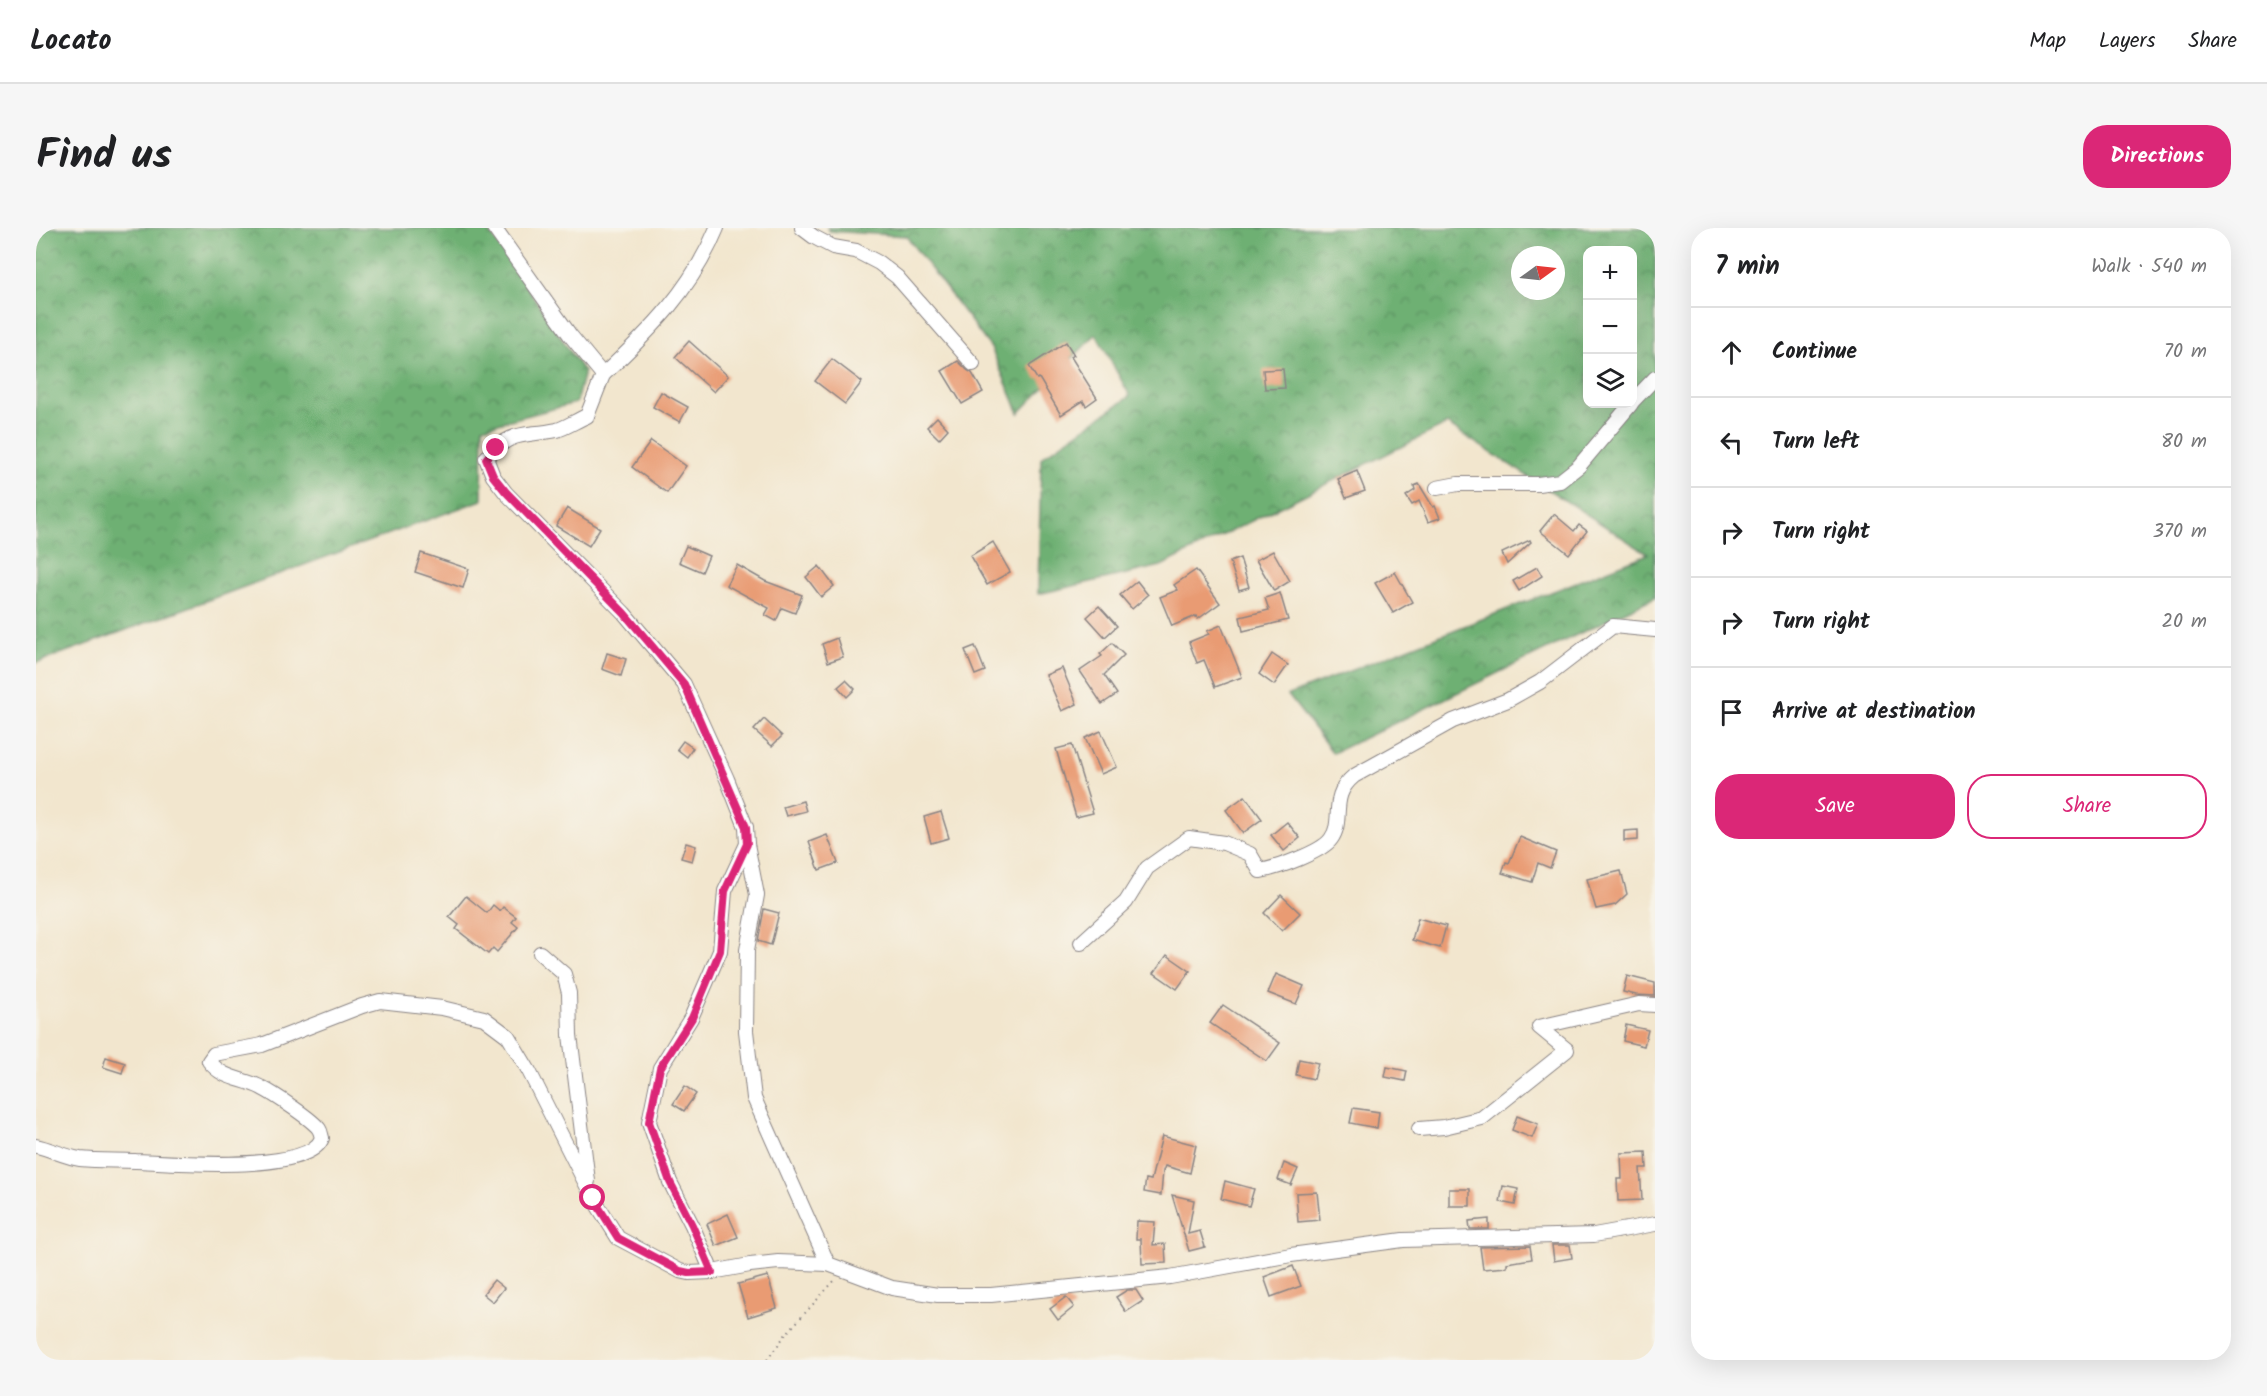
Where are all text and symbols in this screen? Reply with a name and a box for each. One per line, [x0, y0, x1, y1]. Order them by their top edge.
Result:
text: Locato [30, 19, 111, 64]
text: Map [2029, 25, 2066, 58]
text: Layers [2099, 25, 2155, 58]
text: Share [2188, 25, 2237, 58]
text: Find us [36, 123, 172, 190]
button: Directions [2083, 125, 2231, 188]
north arrow [1511, 246, 1565, 300]
map controls [1583, 246, 1637, 408]
button: + [1583, 246, 1637, 300]
text: 7 min [1715, 246, 1780, 288]
text: Walk · 540 m [2091, 251, 2207, 283]
button: − [1583, 300, 1637, 354]
text: Continue [1772, 335, 1857, 370]
icon: ahead [1715, 336, 1748, 369]
text: 70 m [2164, 336, 2207, 368]
button: layers [1583, 354, 1637, 408]
text: Turn left [1772, 425, 1859, 460]
icon: left [1715, 426, 1748, 459]
text: 80 m [2161, 426, 2207, 458]
route end [482, 434, 508, 460]
text: Turn right [1772, 515, 1870, 550]
icon: right [1715, 516, 1748, 549]
text: 370 m [2152, 516, 2207, 548]
text: Turn right [1772, 605, 1870, 640]
icon: right [1715, 606, 1748, 639]
text: 20 m [2161, 606, 2207, 638]
text: Arrive at destination [1772, 695, 1975, 730]
icon: arrive [1715, 696, 1748, 729]
button: Save [1715, 774, 1955, 839]
button: Share [1967, 774, 2207, 839]
route start [579, 1184, 605, 1210]

